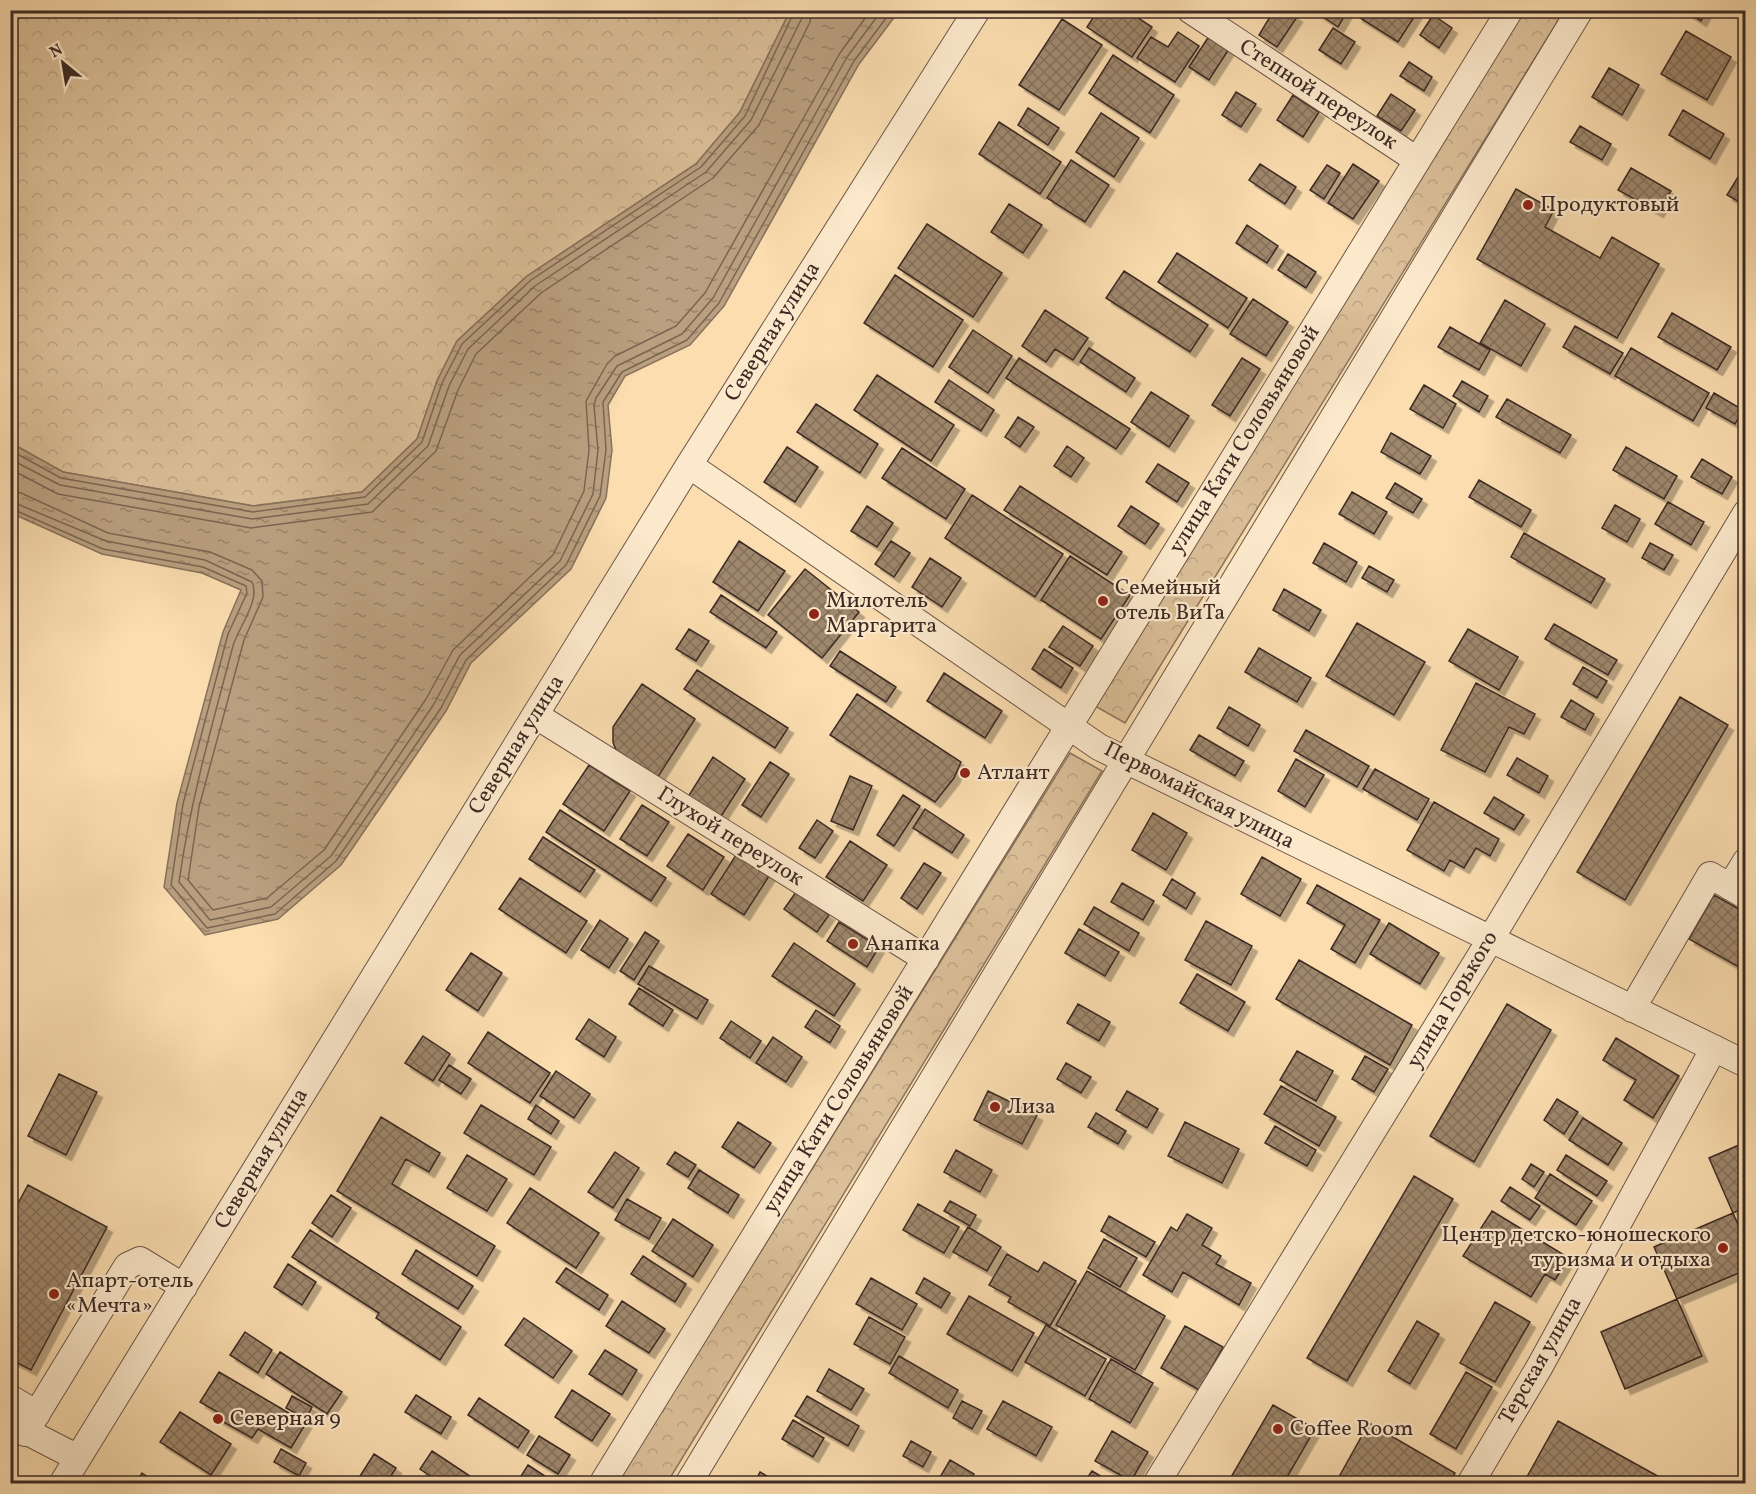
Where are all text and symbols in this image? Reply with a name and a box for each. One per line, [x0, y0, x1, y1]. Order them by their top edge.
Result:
street label: Степной переулок [1233, 32, 1404, 158]
north arrow [33, 33, 93, 93]
text: N [46, 39, 67, 64]
place label: Продуктовый [1540, 190, 1679, 221]
marker: Продуктовый [1521, 198, 1535, 212]
street label: Северная улица [718, 256, 829, 408]
street label: улица Кати Соловьяновой [1162, 320, 1328, 560]
place label: Семейный отель ВиТа [1115, 573, 1225, 629]
place label: Милотель Маргарита [826, 586, 937, 642]
marker: Семейный отель ВиТа [1096, 594, 1110, 608]
marker: Милотель Маргарита [807, 607, 821, 621]
street label: Северная улица [462, 669, 573, 821]
street label: Первомайская улица [1098, 734, 1300, 858]
place label: Атлант [977, 758, 1050, 789]
marker: Атлант [958, 766, 972, 780]
street label: Глухой переулок [651, 779, 809, 895]
street label: улица Горького [1400, 925, 1506, 1075]
place label: Анапка [865, 929, 940, 960]
marker: Анапка [846, 937, 860, 951]
street label: улица Кати Соловьяновой [756, 980, 922, 1220]
street label: Северная улица [208, 1083, 316, 1235]
place label: Лиза [1007, 1092, 1056, 1123]
marker: Лиза [988, 1100, 1002, 1114]
place label: Центр детско-юношеского туризма и отдыха [1441, 1220, 1711, 1276]
marker: Центр детско-юношеского туризма и отдыха [1716, 1241, 1730, 1255]
place label: Апарт-отель «Мечта» [66, 1266, 194, 1322]
marker: Апарт-отель «Мечта» [47, 1287, 61, 1301]
street label: Терская улица [1492, 1291, 1590, 1431]
place label: Северная 9 [230, 1404, 341, 1435]
marker: Северная 9 [211, 1412, 225, 1426]
place label: Coffee Room [1290, 1414, 1413, 1445]
marker: Coffee Room [1271, 1422, 1285, 1436]

